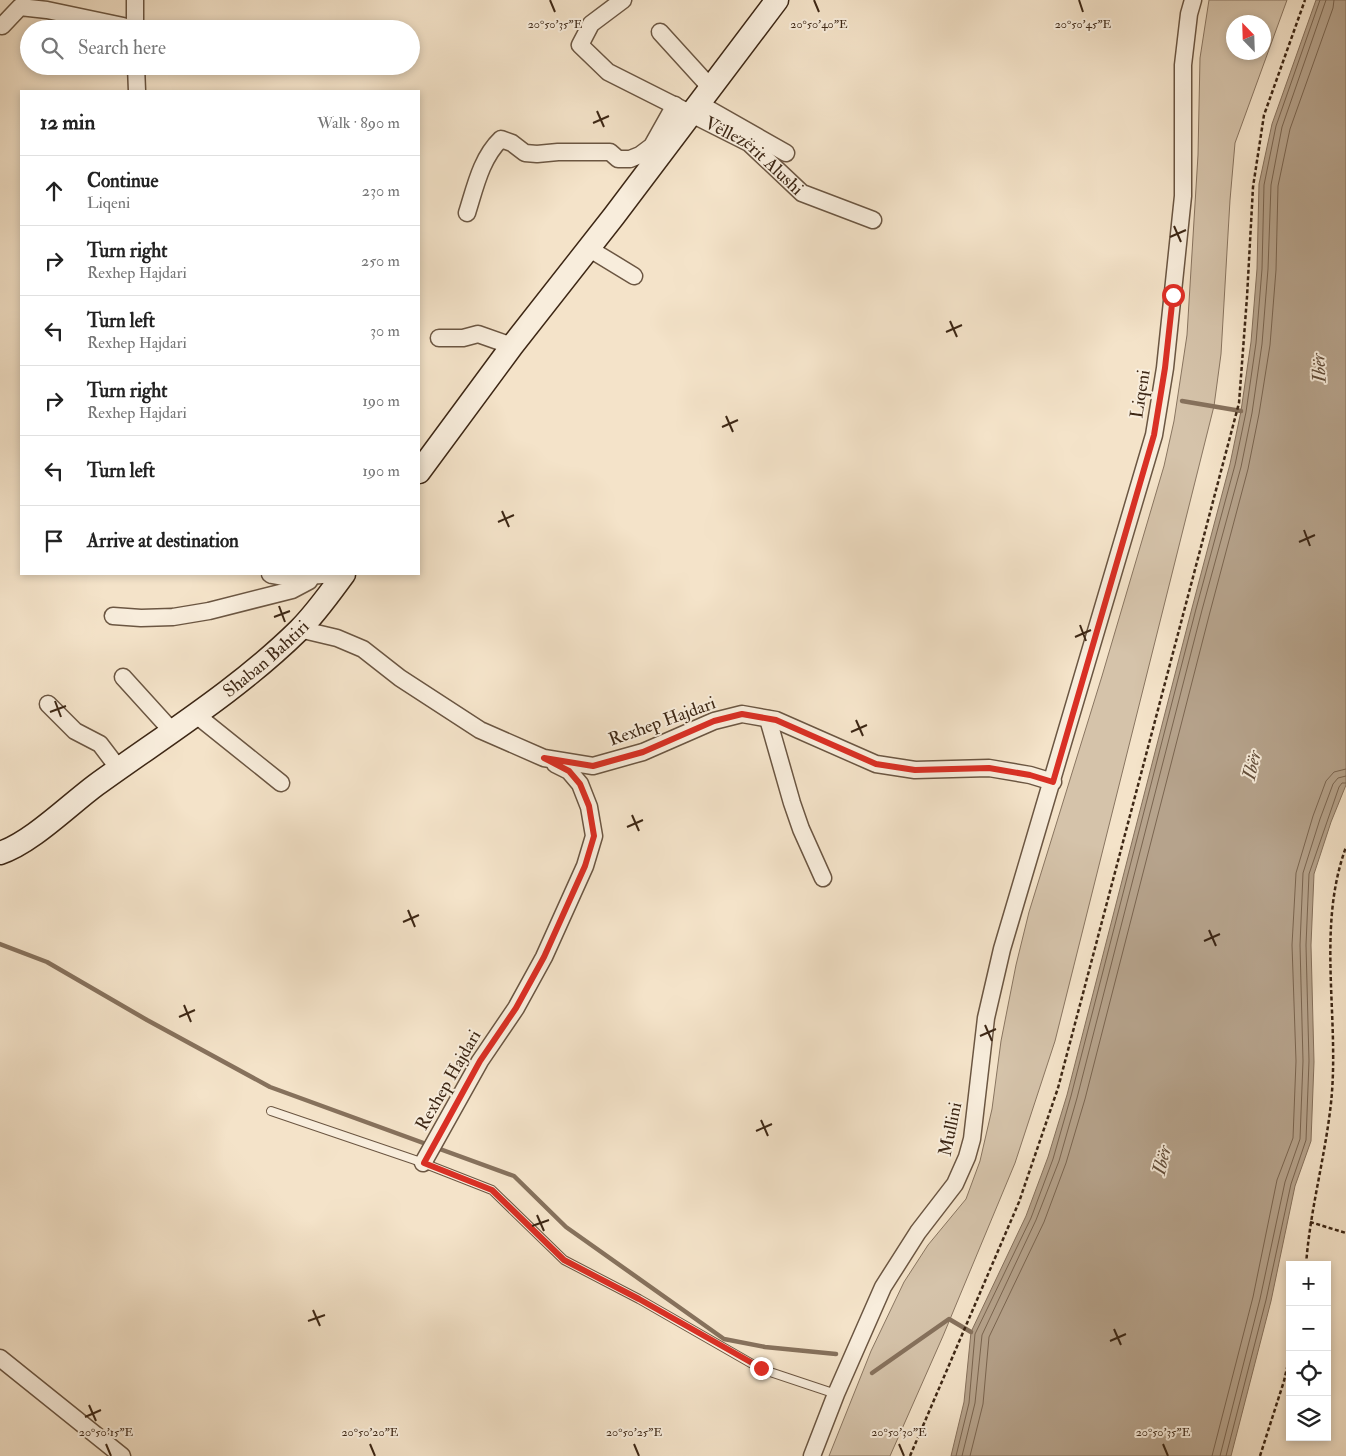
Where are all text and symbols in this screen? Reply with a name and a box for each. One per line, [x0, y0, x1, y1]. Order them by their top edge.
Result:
north arrow [1226, 15, 1271, 60]
text: 20°50'35"E [528, 17, 583, 32]
text: 20°50'40"E [790, 17, 848, 32]
text: 20°50'45"E [1055, 17, 1112, 32]
search box [20, 20, 420, 75]
icon: search [38, 34, 66, 62]
text: Search here [78, 36, 166, 60]
text: 12 min [40, 109, 95, 136]
street label: Vëllezërit Alushi [701, 112, 808, 201]
text: Walk · 890 m [317, 113, 400, 133]
text: Continue [87, 169, 158, 193]
icon: ahead [40, 177, 68, 205]
text: 230 m [362, 181, 400, 201]
text: Liqeni [87, 193, 130, 213]
text: Turn right [87, 239, 167, 263]
icon: right [40, 247, 68, 275]
text: 250 m [361, 251, 400, 271]
text: Rexhep Hajdari [87, 263, 187, 283]
route start [1162, 284, 1185, 307]
text: Turn left [87, 309, 155, 333]
icon: left [40, 317, 68, 345]
text: 30 m [370, 321, 400, 341]
text: Rexhep Hajdari [87, 333, 187, 353]
water label: Ibër [1306, 352, 1332, 384]
street label: Liqeni [1125, 368, 1156, 420]
text: Turn right [87, 379, 167, 403]
icon: right [40, 387, 68, 415]
text: 190 m [362, 391, 400, 411]
text: Rexhep Hajdari [87, 403, 187, 423]
icon: left [40, 457, 68, 485]
text: Turn left [87, 459, 155, 483]
text: 190 m [362, 461, 400, 481]
icon: arrive [40, 527, 68, 555]
text: Arrive at destination [87, 529, 239, 553]
street label: Shaban Bahtiri [218, 615, 315, 703]
street label: Rexhep Hajdari [606, 691, 719, 751]
water label: Ibër [1237, 747, 1267, 783]
street label: Rexhep Hajdari [410, 1026, 487, 1135]
street label: Mullini [934, 1100, 967, 1158]
water label: Ibër [1147, 1142, 1177, 1178]
map controls [1286, 1261, 1331, 1441]
button: + [1286, 1261, 1331, 1306]
button: − [1286, 1306, 1331, 1351]
button: locate [1286, 1351, 1331, 1396]
route end [750, 1357, 773, 1380]
button: layers [1286, 1396, 1331, 1441]
text: 20°50'15"E [79, 1425, 133, 1440]
text: 20°50'20"E [342, 1425, 399, 1440]
text: 20°50'25"E [606, 1425, 662, 1440]
text: 20°50'30"E [871, 1425, 927, 1440]
text: 20°50'35"E [1136, 1425, 1191, 1440]

